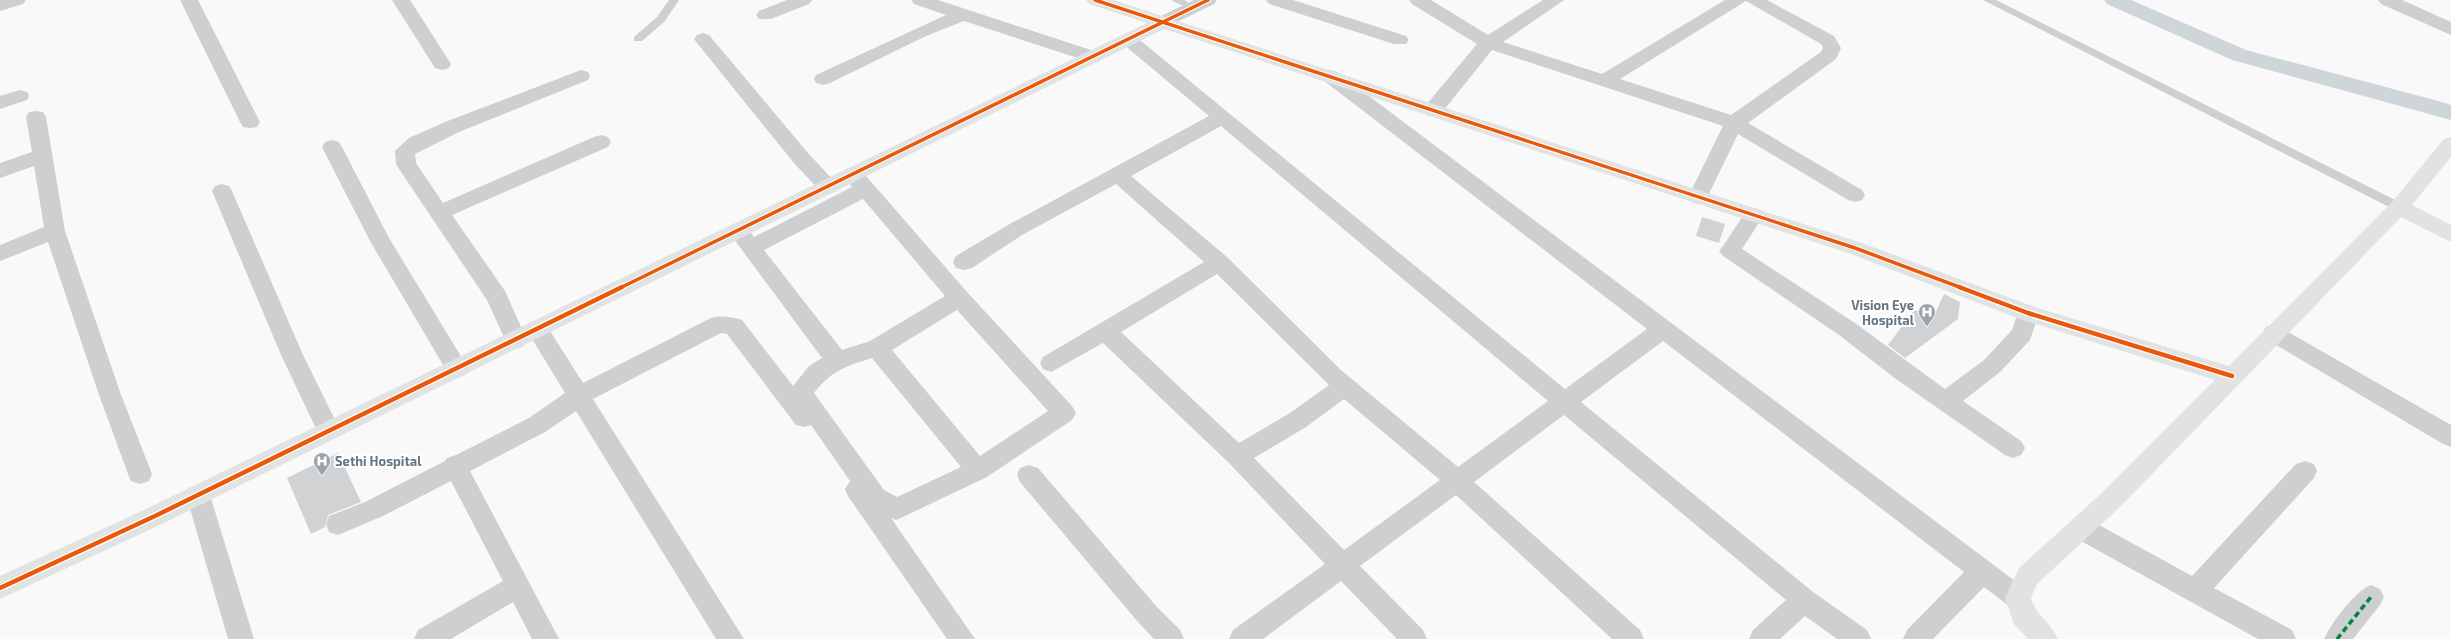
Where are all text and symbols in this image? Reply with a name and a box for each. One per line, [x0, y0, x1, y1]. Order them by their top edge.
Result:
place label: Vision Eye Hospital [1851, 297, 1915, 328]
hospital icon: Vision Eye Hospital [1917, 302, 1937, 327]
hospital icon: Sethi Hospital [312, 451, 332, 476]
place label: Sethi Hospital [335, 453, 422, 469]

